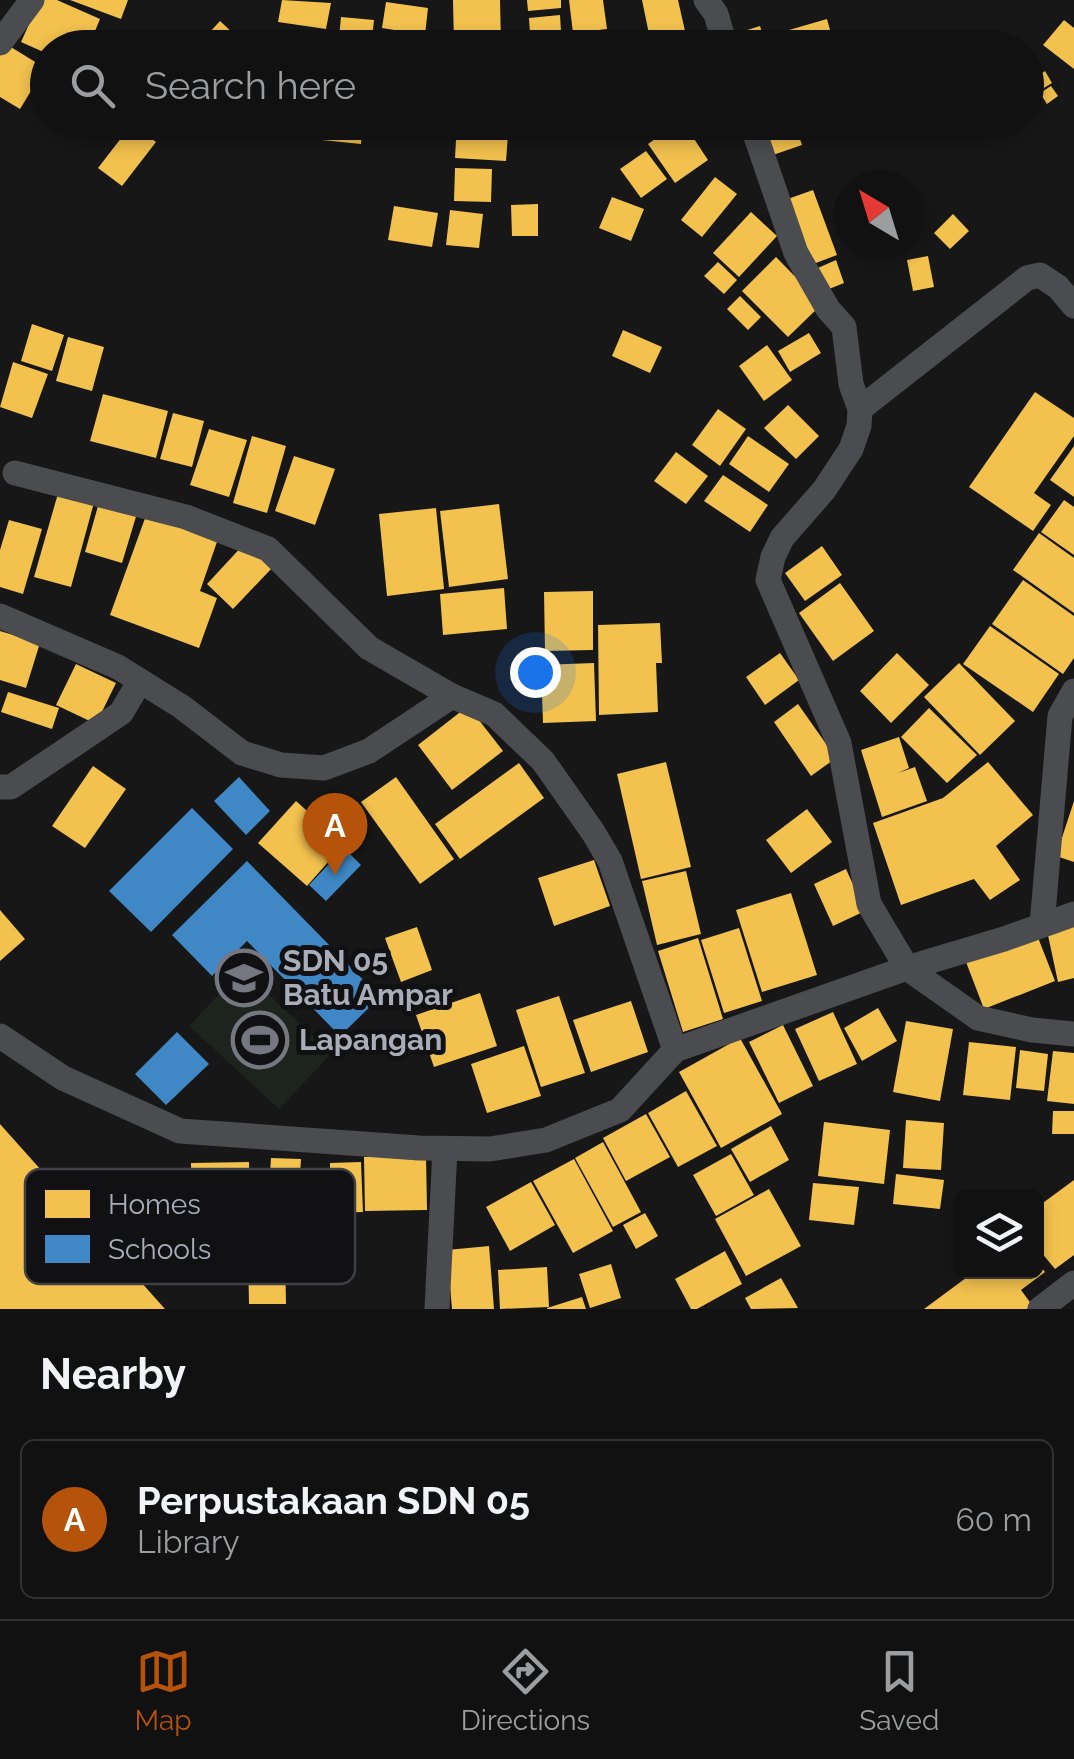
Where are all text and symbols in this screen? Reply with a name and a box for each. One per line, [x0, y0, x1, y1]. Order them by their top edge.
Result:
search box [30, 30, 1044, 140]
icon: search [65, 58, 120, 113]
text: Search here [145, 63, 356, 108]
north arrow [834, 170, 924, 260]
your location [510, 647, 561, 698]
pin: A [302, 792, 368, 875]
place label: SDN 05 Batu Ampar [283, 943, 453, 1012]
school or university icon: SDN 05 Batu Ampar [214, 948, 274, 1008]
sports icon: Lapangan [230, 1010, 290, 1070]
place label: Lapangan [299, 1022, 442, 1057]
legend [25, 1169, 355, 1284]
text: Homes [108, 1188, 201, 1221]
map controls [954, 1189, 1044, 1279]
button: layers [954, 1189, 1044, 1279]
text: Schools [108, 1233, 211, 1266]
text: Nearby [40, 1350, 186, 1399]
text: Perpustakaan SDN 05 [137, 1478, 530, 1523]
text: A [64, 1501, 85, 1538]
text: 60 m [956, 1501, 1032, 1538]
text: Library [137, 1523, 240, 1560]
tab: Map [135, 1644, 192, 1737]
tab: Directions [461, 1644, 590, 1737]
tab: Saved [859, 1644, 939, 1737]

